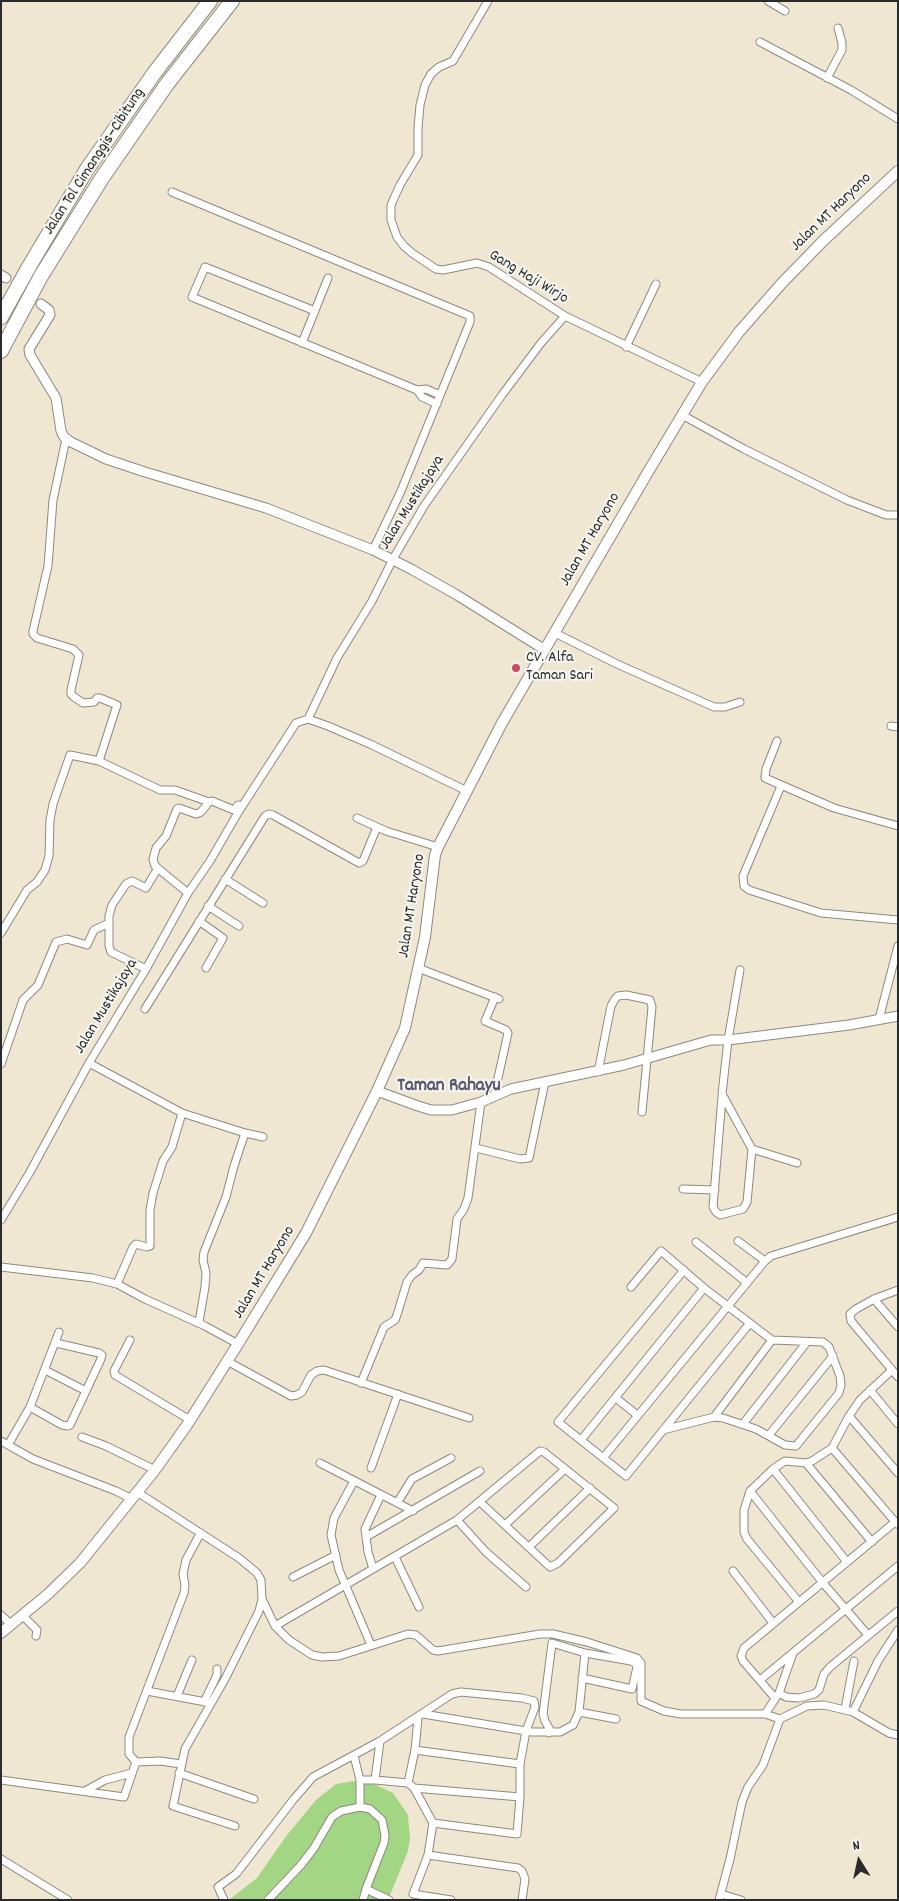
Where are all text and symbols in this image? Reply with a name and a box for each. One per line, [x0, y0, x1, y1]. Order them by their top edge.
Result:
street label: Jalan Tol Cimanggis–Cibitung [40, 85, 150, 239]
street label: Jalan MT Haryono [788, 170, 876, 256]
street label: Gang Haji Wirjo [485, 247, 571, 309]
street label: Jalan Mustikajaya [376, 452, 450, 554]
street label: Jalan MT Haryono [556, 490, 626, 590]
place label: CV. Alfa Taman Sari [526, 649, 593, 687]
marker: CV. Alfa Taman Sari [510, 662, 522, 674]
street label: Jalan MT Haryono [395, 853, 431, 959]
street label: Jalan Mustikajaya [71, 956, 143, 1058]
district label: Taman Rahayu [397, 1076, 501, 1098]
street label: Jalan MT Haryono [230, 1223, 300, 1323]
north arrow [834, 1836, 884, 1886]
text: N [851, 1836, 862, 1857]

